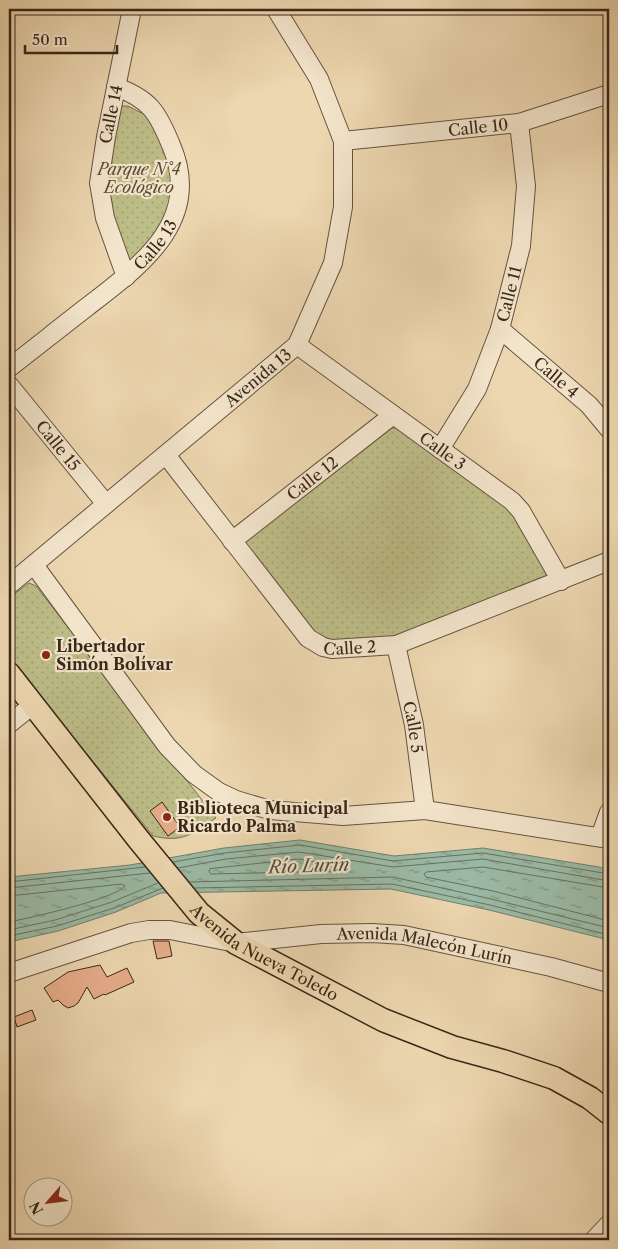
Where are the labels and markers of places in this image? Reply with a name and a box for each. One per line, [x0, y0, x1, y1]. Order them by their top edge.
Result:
place label: Libertador Simón Bolívar [56, 636, 173, 674]
marker: Libertador Simón Bolívar [40, 649, 52, 661]
place label: Biblioteca Municipal Ricardo Palma [177, 798, 349, 836]
marker: Biblioteca Municipal Ricardo Palma [161, 811, 173, 823]

